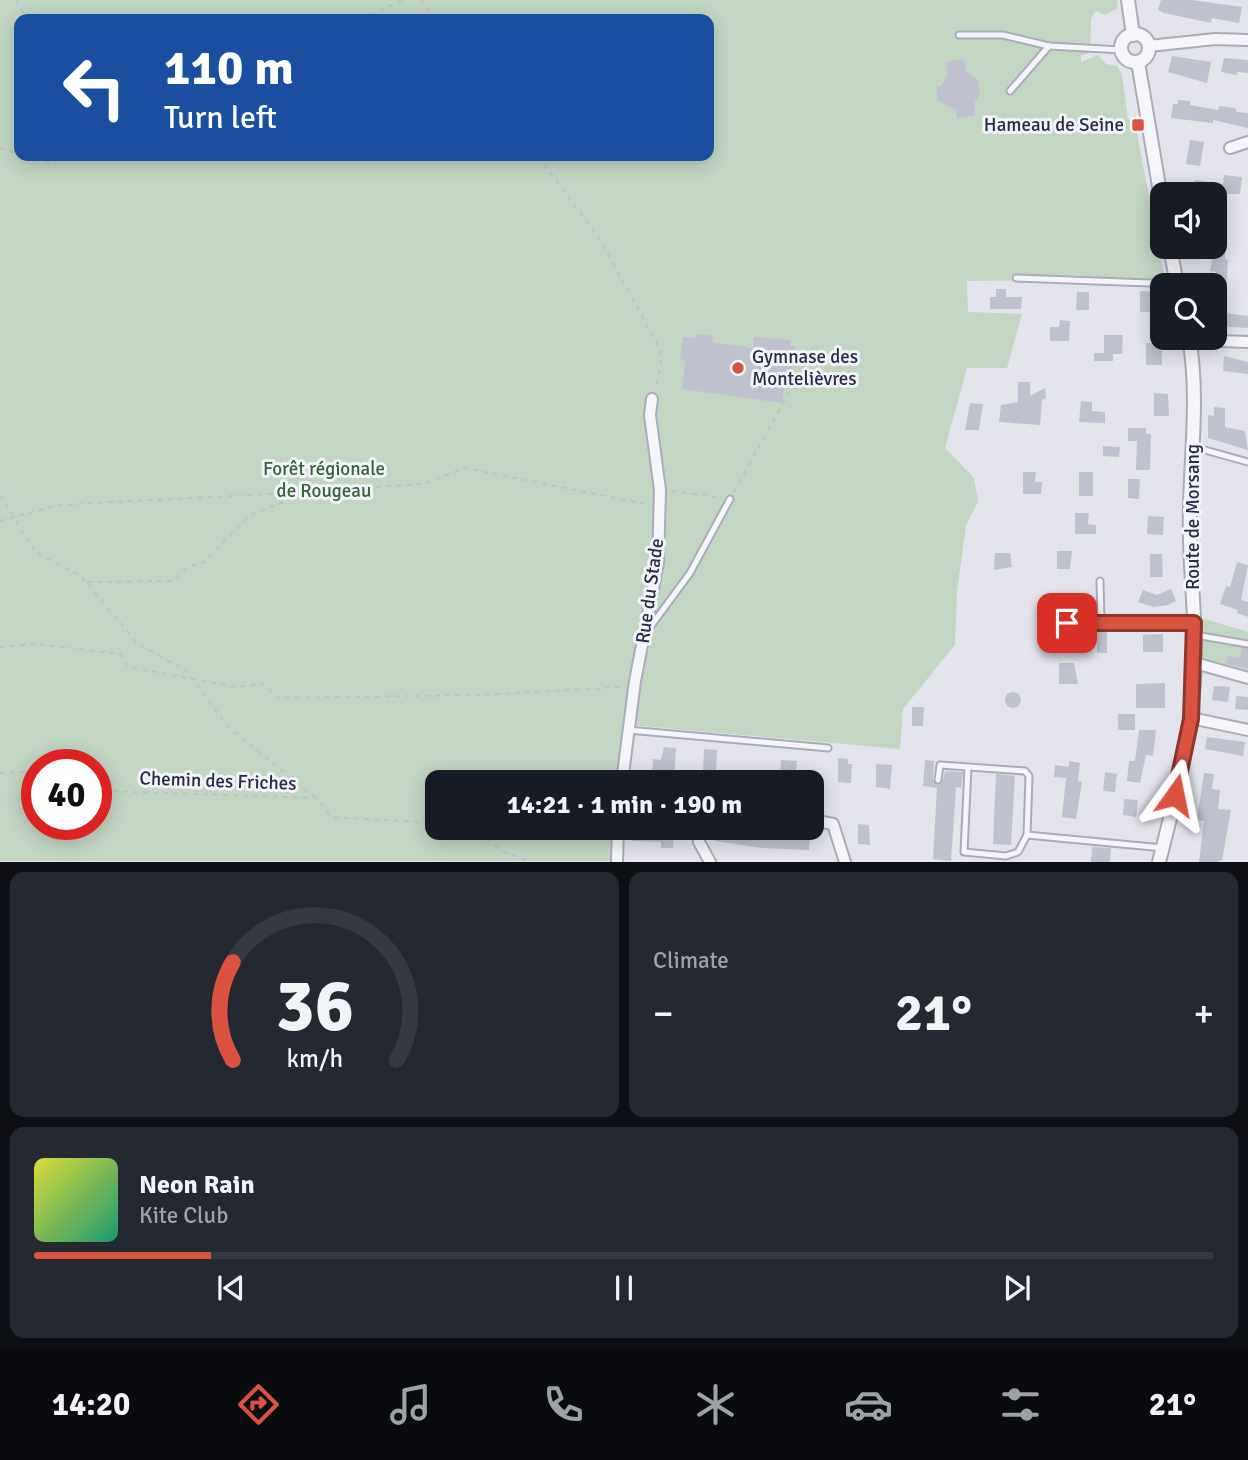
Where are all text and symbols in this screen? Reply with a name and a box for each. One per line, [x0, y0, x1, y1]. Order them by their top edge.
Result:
text: 110 m [164, 38, 294, 98]
icon: left [49, 42, 140, 133]
text: Turn left [164, 98, 277, 137]
place label: Hameau de Seine [984, 113, 1124, 137]
marker: Hameau de Seine [1130, 117, 1146, 133]
map controls [1150, 182, 1227, 350]
button: sound [1150, 182, 1227, 259]
button: search [1150, 273, 1227, 350]
place label: Gymnase des Montelièvres [752, 345, 858, 391]
marker: Gymnase des Montelièvres [730, 360, 746, 376]
street label: Route de Morsang [1181, 444, 1205, 590]
park label: Forêt régionale de Rougeau [263, 457, 385, 503]
street label: Rue du Stade [631, 537, 669, 645]
pin [1037, 593, 1097, 653]
icon: arrive [1048, 604, 1086, 642]
speed limit sign: 40 [21, 749, 112, 840]
position arrow [1138, 758, 1212, 832]
street label: Chemin des Friches [139, 766, 297, 796]
text: 14:21 · 1 min · 190 m [507, 789, 742, 821]
text: Climate [653, 946, 729, 975]
text: 36 [275, 963, 354, 1052]
text: 21° [895, 981, 972, 1045]
text: − [653, 990, 674, 1037]
text: + [1193, 990, 1214, 1037]
text: km/h [286, 1043, 343, 1074]
text: Neon Rain [139, 1169, 255, 1201]
text: Kite Club [139, 1201, 228, 1230]
icon: previous [212, 1269, 250, 1307]
icon: pause [605, 1269, 643, 1307]
icon: next [998, 1269, 1036, 1307]
icon: directions [234, 1380, 283, 1429]
icon: music [386, 1380, 435, 1429]
icon: phone [539, 1380, 588, 1429]
icon: climate [691, 1380, 740, 1429]
icon: car [844, 1380, 893, 1429]
icon: filters [996, 1380, 1045, 1429]
text: 14:20 [52, 1385, 130, 1424]
text: 21° [1149, 1385, 1196, 1424]

